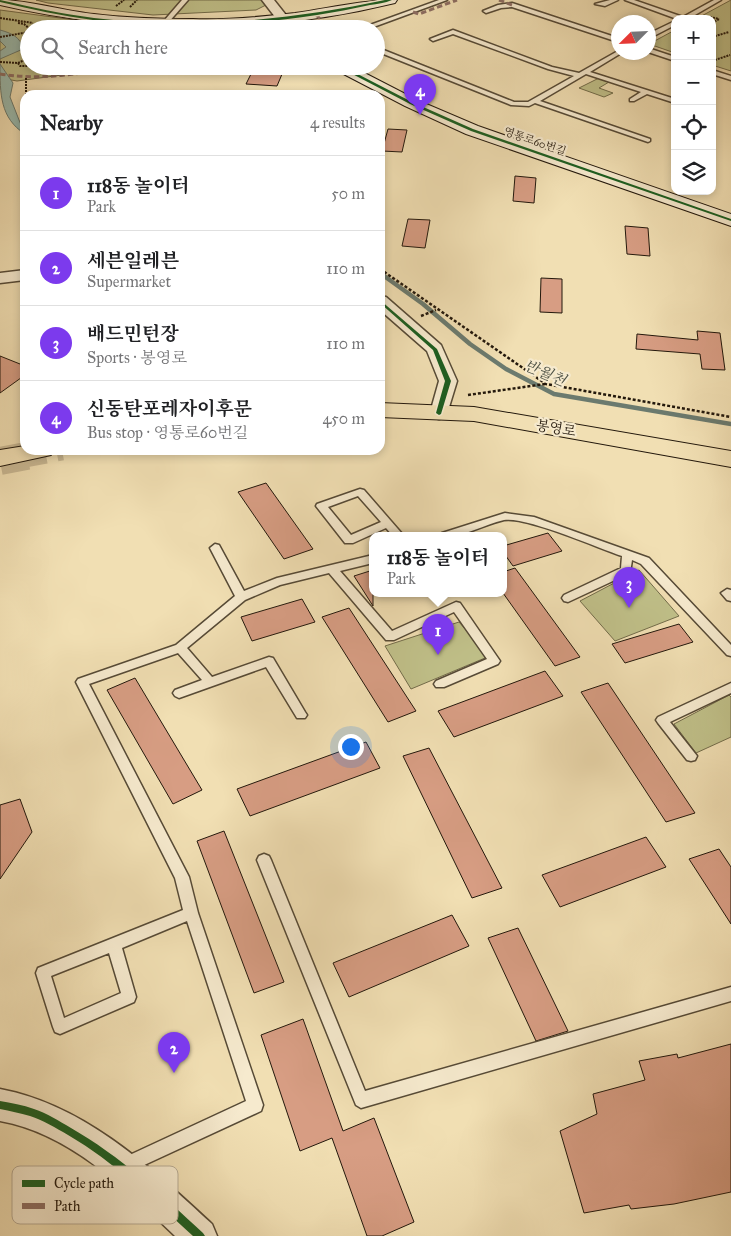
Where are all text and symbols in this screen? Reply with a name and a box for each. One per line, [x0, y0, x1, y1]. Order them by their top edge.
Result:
north arrow [611, 15, 656, 60]
map controls [671, 15, 716, 195]
button: + [671, 15, 716, 60]
search box [20, 20, 385, 75]
icon: search [38, 34, 66, 62]
text: Search here [78, 36, 168, 59]
button: − [671, 60, 716, 105]
pin: 4 [404, 74, 436, 115]
button: locate [671, 105, 716, 150]
text: Nearby [40, 110, 103, 136]
text: 4 results [310, 113, 365, 132]
street label: 영통로60번길 [502, 125, 568, 158]
button: layers [671, 150, 716, 195]
text: 118동 놀이터 [87, 174, 190, 197]
text: 1 [53, 184, 59, 203]
text: 50 m [331, 184, 365, 203]
text: Park [87, 197, 116, 216]
text: 세븐일레븐 [87, 249, 179, 272]
text: 2 [52, 259, 60, 278]
text: 110 m [326, 259, 365, 278]
text: Supermarket [87, 272, 171, 291]
text: 배드민턴장 [87, 322, 179, 345]
text: 3 [53, 334, 59, 353]
text: 110 m [326, 334, 365, 353]
text: Sports · 봉영로 [87, 348, 187, 367]
water label: 반월천 [521, 356, 570, 390]
text: 신동탄포레자이후문 [87, 397, 252, 420]
text: 4 [52, 409, 60, 428]
text: 450 m [322, 409, 365, 428]
street label: 봉영로 [534, 417, 578, 440]
text: Bus stop · 영통로60번길 [87, 423, 248, 442]
popup [369, 532, 507, 597]
text: 118동 놀이터 [387, 546, 489, 569]
pin: 3 [613, 567, 645, 608]
text: Park [387, 569, 416, 588]
pin: 1 [422, 614, 454, 655]
your location [338, 734, 364, 760]
pin: 2 [158, 1032, 190, 1073]
legend [12, 1166, 178, 1224]
text: Cycle path [54, 1175, 114, 1192]
text: Path [54, 1198, 81, 1215]

